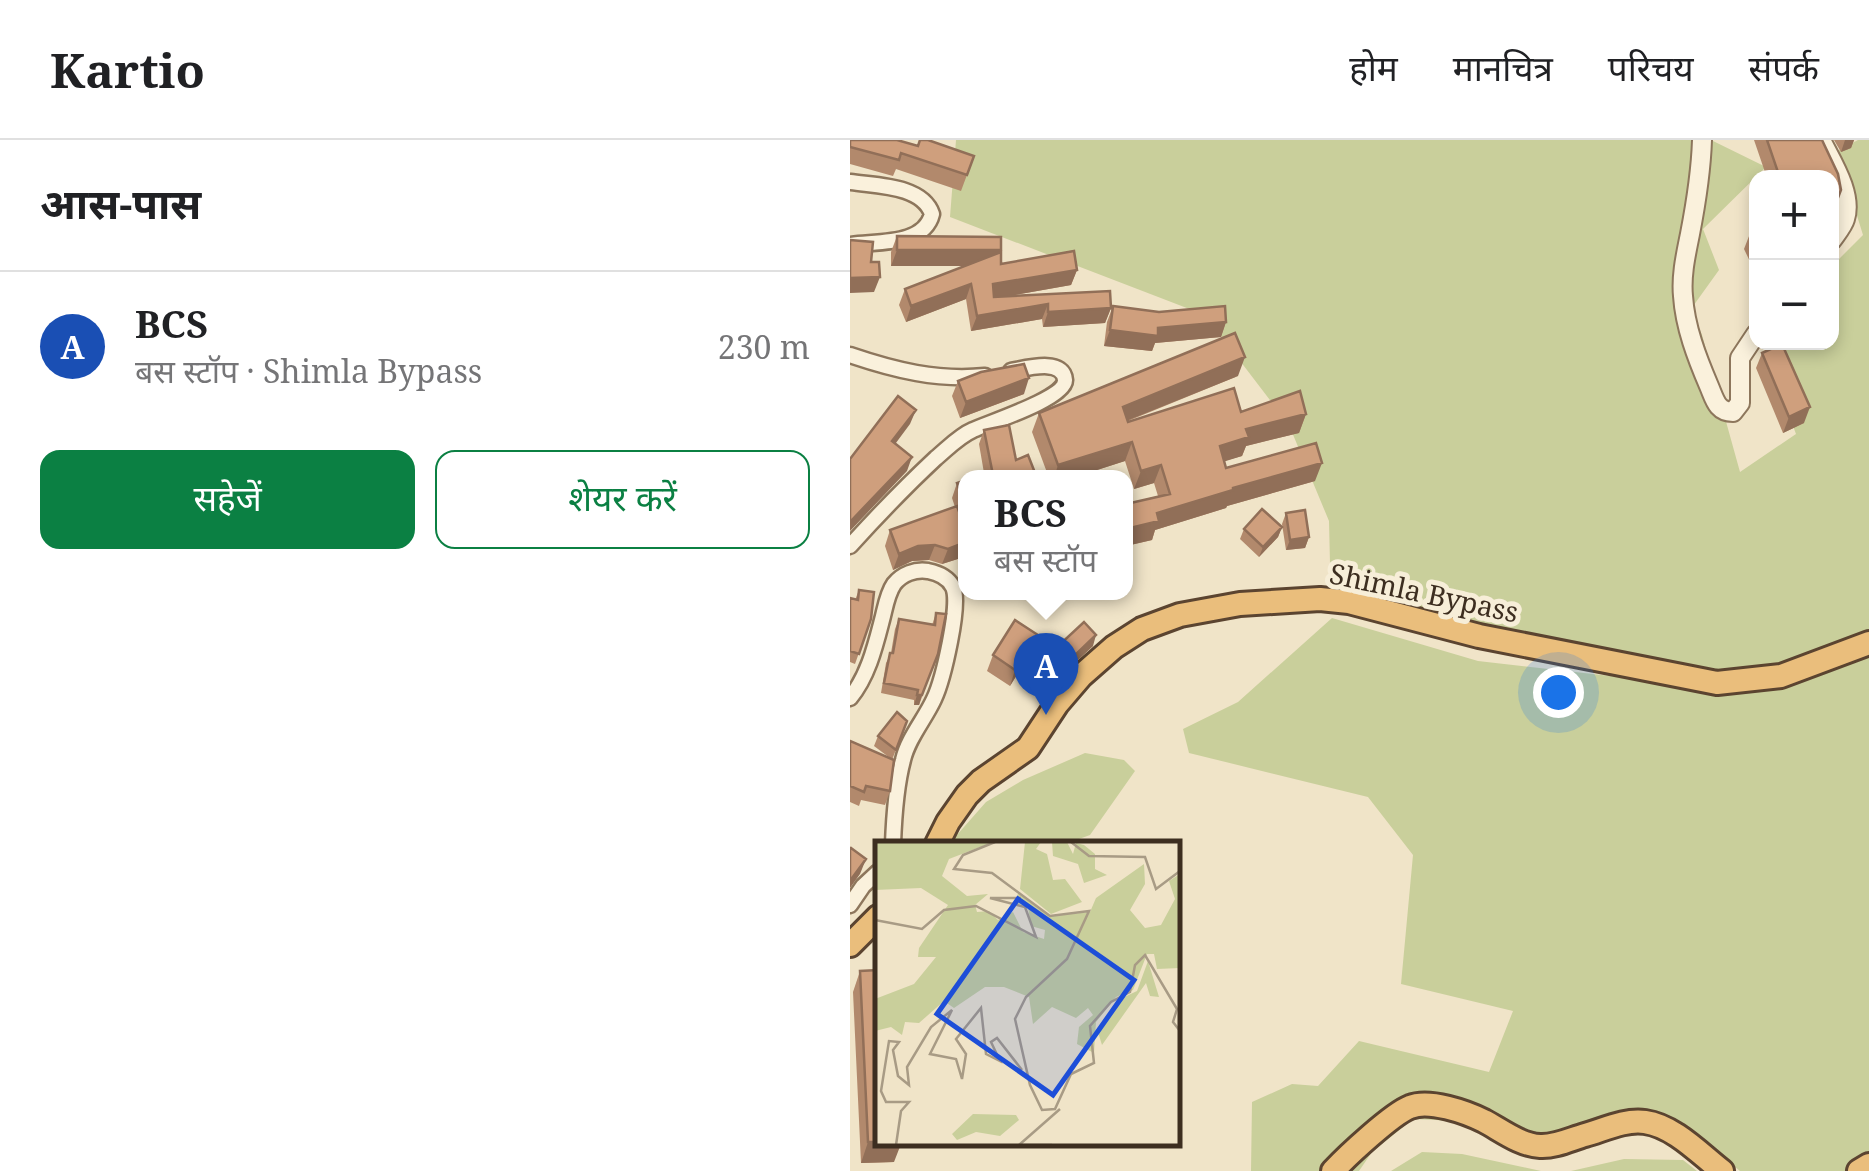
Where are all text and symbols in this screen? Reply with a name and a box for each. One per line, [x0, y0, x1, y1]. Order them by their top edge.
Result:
text: Kartio [50, 37, 205, 102]
text: होम [1349, 44, 1398, 91]
text: मानचित्र [1453, 44, 1553, 91]
text: परिचय [1608, 44, 1694, 91]
text: संपर्क [1749, 44, 1819, 91]
map controls [1749, 170, 1839, 350]
button: + [1749, 170, 1839, 260]
text: आस-पास [40, 174, 201, 231]
button: − [1749, 260, 1839, 350]
text: BCS [135, 297, 208, 349]
text: A [60, 325, 85, 368]
text: 230 m [718, 325, 810, 368]
text: बस स्टॉप · Shimla Bypass [135, 349, 482, 392]
button: सहेजें [40, 450, 415, 549]
button: शेयर करें [435, 450, 810, 549]
popup [958, 470, 1133, 600]
text: BCS [994, 486, 1067, 538]
text: बस स्टॉप [994, 538, 1097, 581]
street label: Shimla Bypass [1326, 553, 1522, 631]
pin: A [1014, 632, 1078, 715]
your location [1533, 667, 1584, 718]
inset map [875, 841, 1180, 1146]

